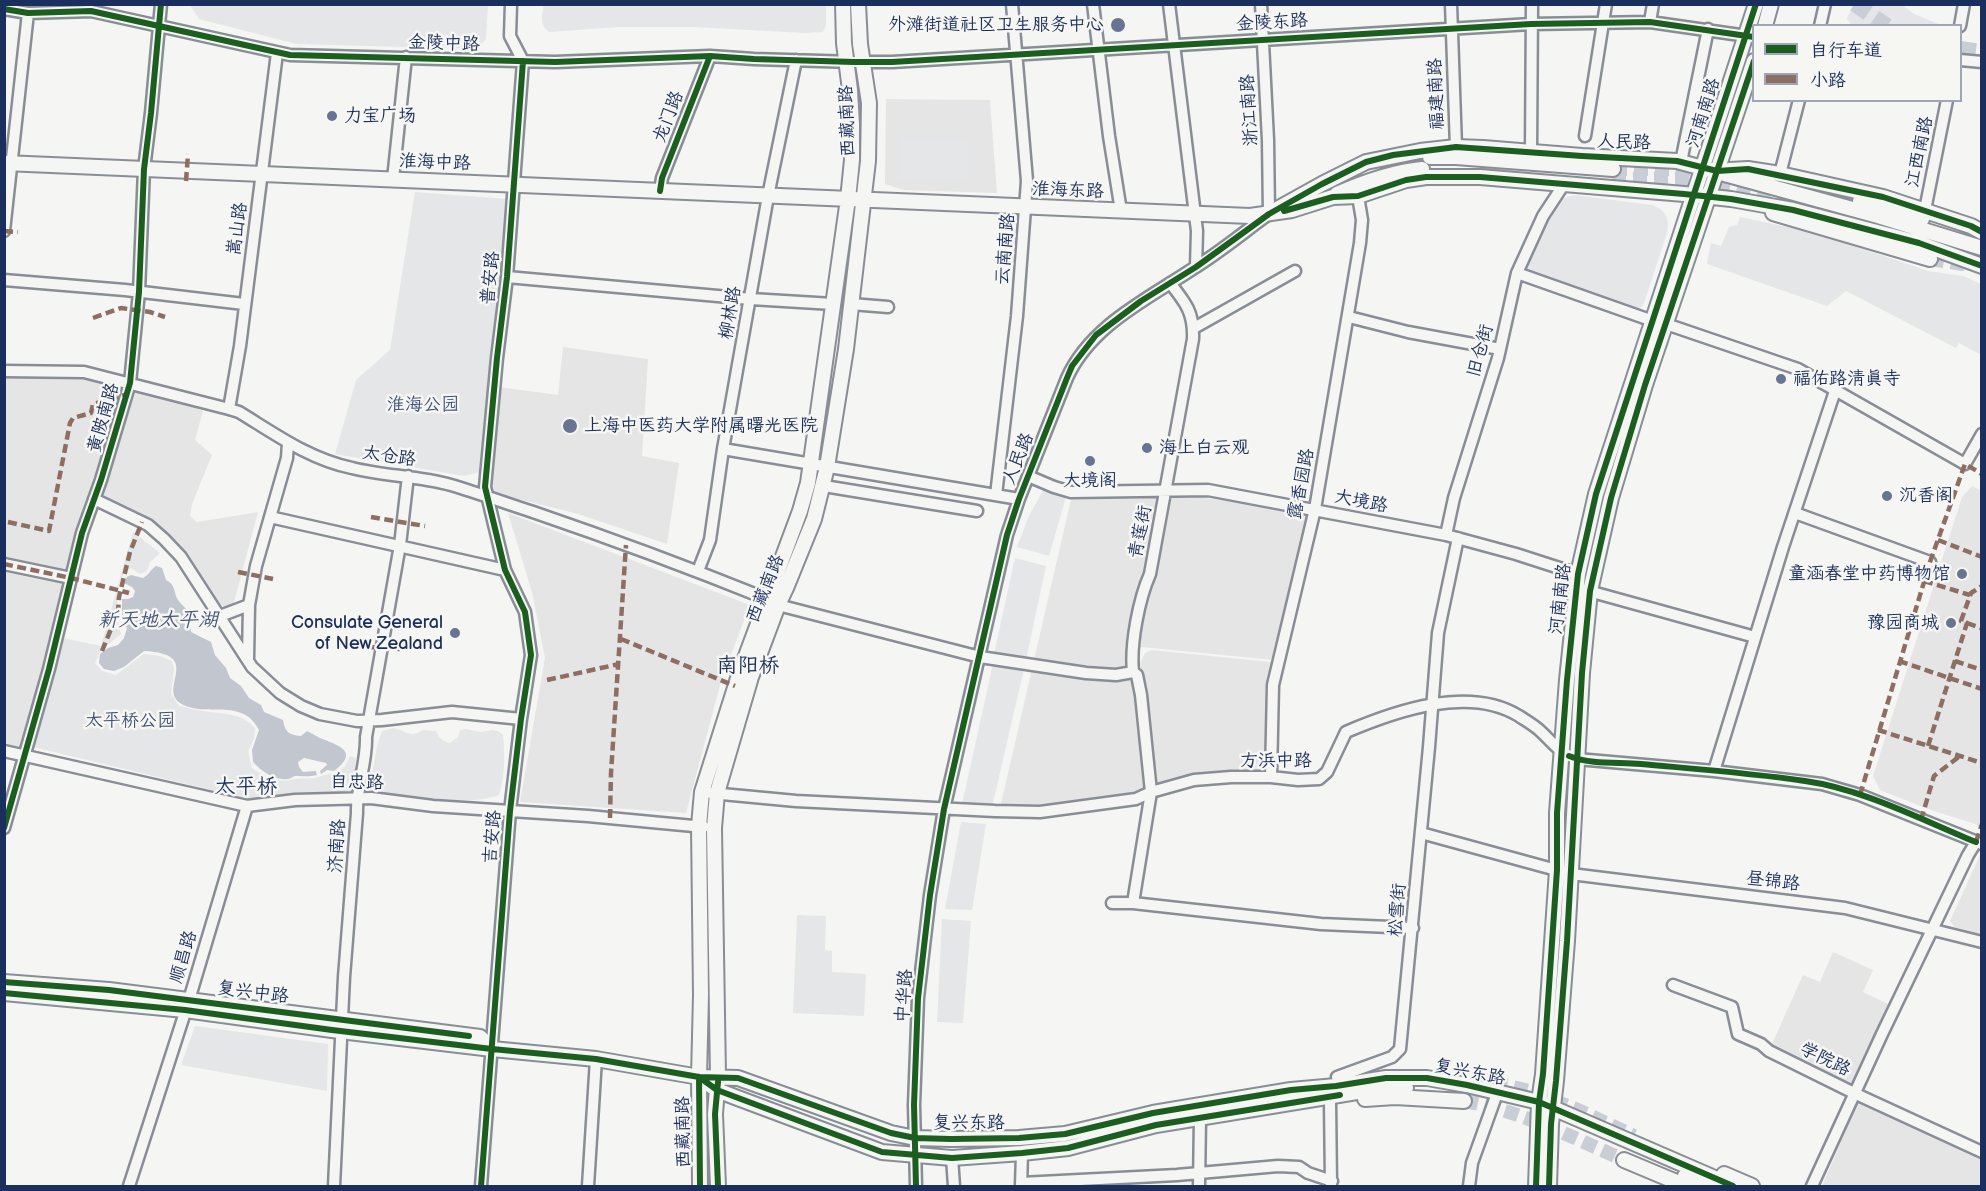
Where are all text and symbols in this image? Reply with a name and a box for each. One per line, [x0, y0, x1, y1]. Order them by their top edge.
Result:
street label: 金陵东路 [1235, 10, 1309, 36]
place label: 外滩街道社区卫生服务中心 [888, 14, 1104, 36]
marker: 外滩街道社区卫生服务中心 [1109, 16, 1127, 34]
legend [1752, 24, 1962, 102]
street label: 金陵中路 [408, 32, 480, 56]
text: 自行车道 [1810, 40, 1882, 61]
street label: 福建南路 [1425, 58, 1449, 130]
text: 小路 [1810, 70, 1846, 91]
street label: 浙江南路 [1237, 73, 1263, 147]
street label: 河南南路 [1683, 75, 1725, 151]
street label: 西藏南路 [836, 85, 860, 157]
street label: 龙门路 [649, 88, 689, 146]
place label: 力宝广场 [344, 105, 416, 127]
marker: 力宝广场 [325, 109, 339, 123]
street label: 江西南路 [1902, 115, 1938, 189]
street label: 人民路 [1597, 131, 1651, 155]
street label: 淮海中路 [399, 151, 471, 175]
street label: 淮海东路 [1032, 179, 1104, 203]
street label: 嵩山路 [224, 201, 252, 257]
street label: 云南南路 [992, 212, 1020, 286]
street label: 普安路 [477, 250, 505, 306]
street label: 柳林路 [716, 285, 746, 341]
street label: 旧仓街 [1464, 322, 1498, 380]
place label: 福佑路清真寺 [1793, 368, 1901, 390]
marker: 福佑路清真寺 [1774, 372, 1788, 386]
street label: 黄陂南路 [84, 380, 124, 456]
park label: 淮海公园 [387, 394, 459, 416]
place label: 上海中医药大学附属曙光医院 [584, 415, 818, 437]
marker: 上海中医药大学附属曙光医院 [561, 417, 579, 435]
street label: 人民路 [999, 430, 1039, 488]
place label: 海上白云观 [1159, 437, 1249, 459]
marker: 海上白云观 [1140, 441, 1154, 455]
street label: 太仓路 [361, 443, 417, 471]
street label: 露香园路 [1285, 447, 1319, 521]
marker: 大境阁 [1083, 454, 1097, 468]
place label: 大境阁 [1063, 470, 1117, 492]
place label: 沉香阁 [1899, 485, 1953, 507]
street label: 大境路 [1332, 486, 1390, 518]
marker: 沉香阁 [1880, 489, 1894, 503]
street label: 青莲街 [1125, 503, 1157, 561]
street label: 西藏南路 [743, 552, 789, 626]
street label: 河南南路 [1546, 562, 1576, 636]
place label: 童涵春堂中药博物馆 [1788, 563, 1950, 585]
marker: 童涵春堂中药博物馆 [1955, 567, 1969, 581]
water label: 新天地太平湖 [98, 609, 218, 633]
place label: Consulate General of New Zealand [291, 612, 443, 654]
place label: 豫园商城 [1867, 612, 1939, 634]
marker: 豫园商城 [1944, 616, 1958, 630]
marker: Consulate General of New Zealand [448, 626, 462, 640]
district label: 南阳桥 [717, 654, 779, 680]
park label: 太平桥公园 [85, 710, 175, 732]
street label: 方浜中路 [1240, 750, 1312, 772]
street label: 自忠路 [330, 771, 384, 795]
district label: 太平桥 [215, 775, 277, 801]
street label: 吉安路 [480, 809, 506, 865]
street label: 济南路 [325, 818, 351, 874]
street label: 昼锦路 [1745, 868, 1801, 896]
street label: 松雪街 [1385, 882, 1411, 938]
street label: 顺昌路 [166, 928, 202, 986]
street label: 中华路 [892, 968, 918, 1024]
street label: 复兴中路 [216, 978, 290, 1008]
street label: 学院路 [1796, 1038, 1854, 1082]
street label: 复兴东路 [1433, 1056, 1507, 1090]
street label: 西藏南路 [673, 1096, 695, 1168]
street label: 复兴东路 [933, 1112, 1005, 1134]

